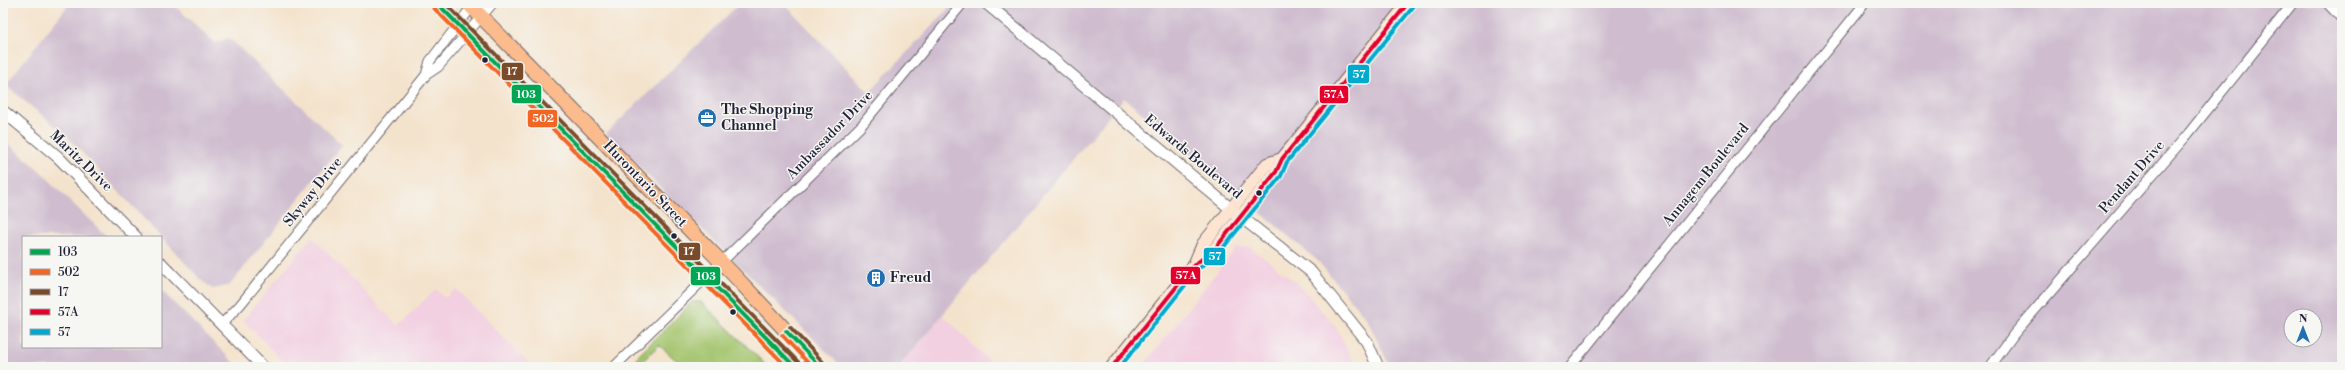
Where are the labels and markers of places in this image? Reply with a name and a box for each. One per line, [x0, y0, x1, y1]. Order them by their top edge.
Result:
unlabelled marker [480, 55, 490, 65]
place label: The Shopping Channel [721, 101, 814, 135]
office icon: The Shopping Channel [696, 107, 718, 129]
unlabelled marker [1254, 188, 1264, 198]
unlabelled marker [669, 231, 679, 241]
building icon: Freud [865, 267, 887, 289]
place label: Freud [890, 269, 931, 287]
unlabelled marker [728, 307, 738, 317]

